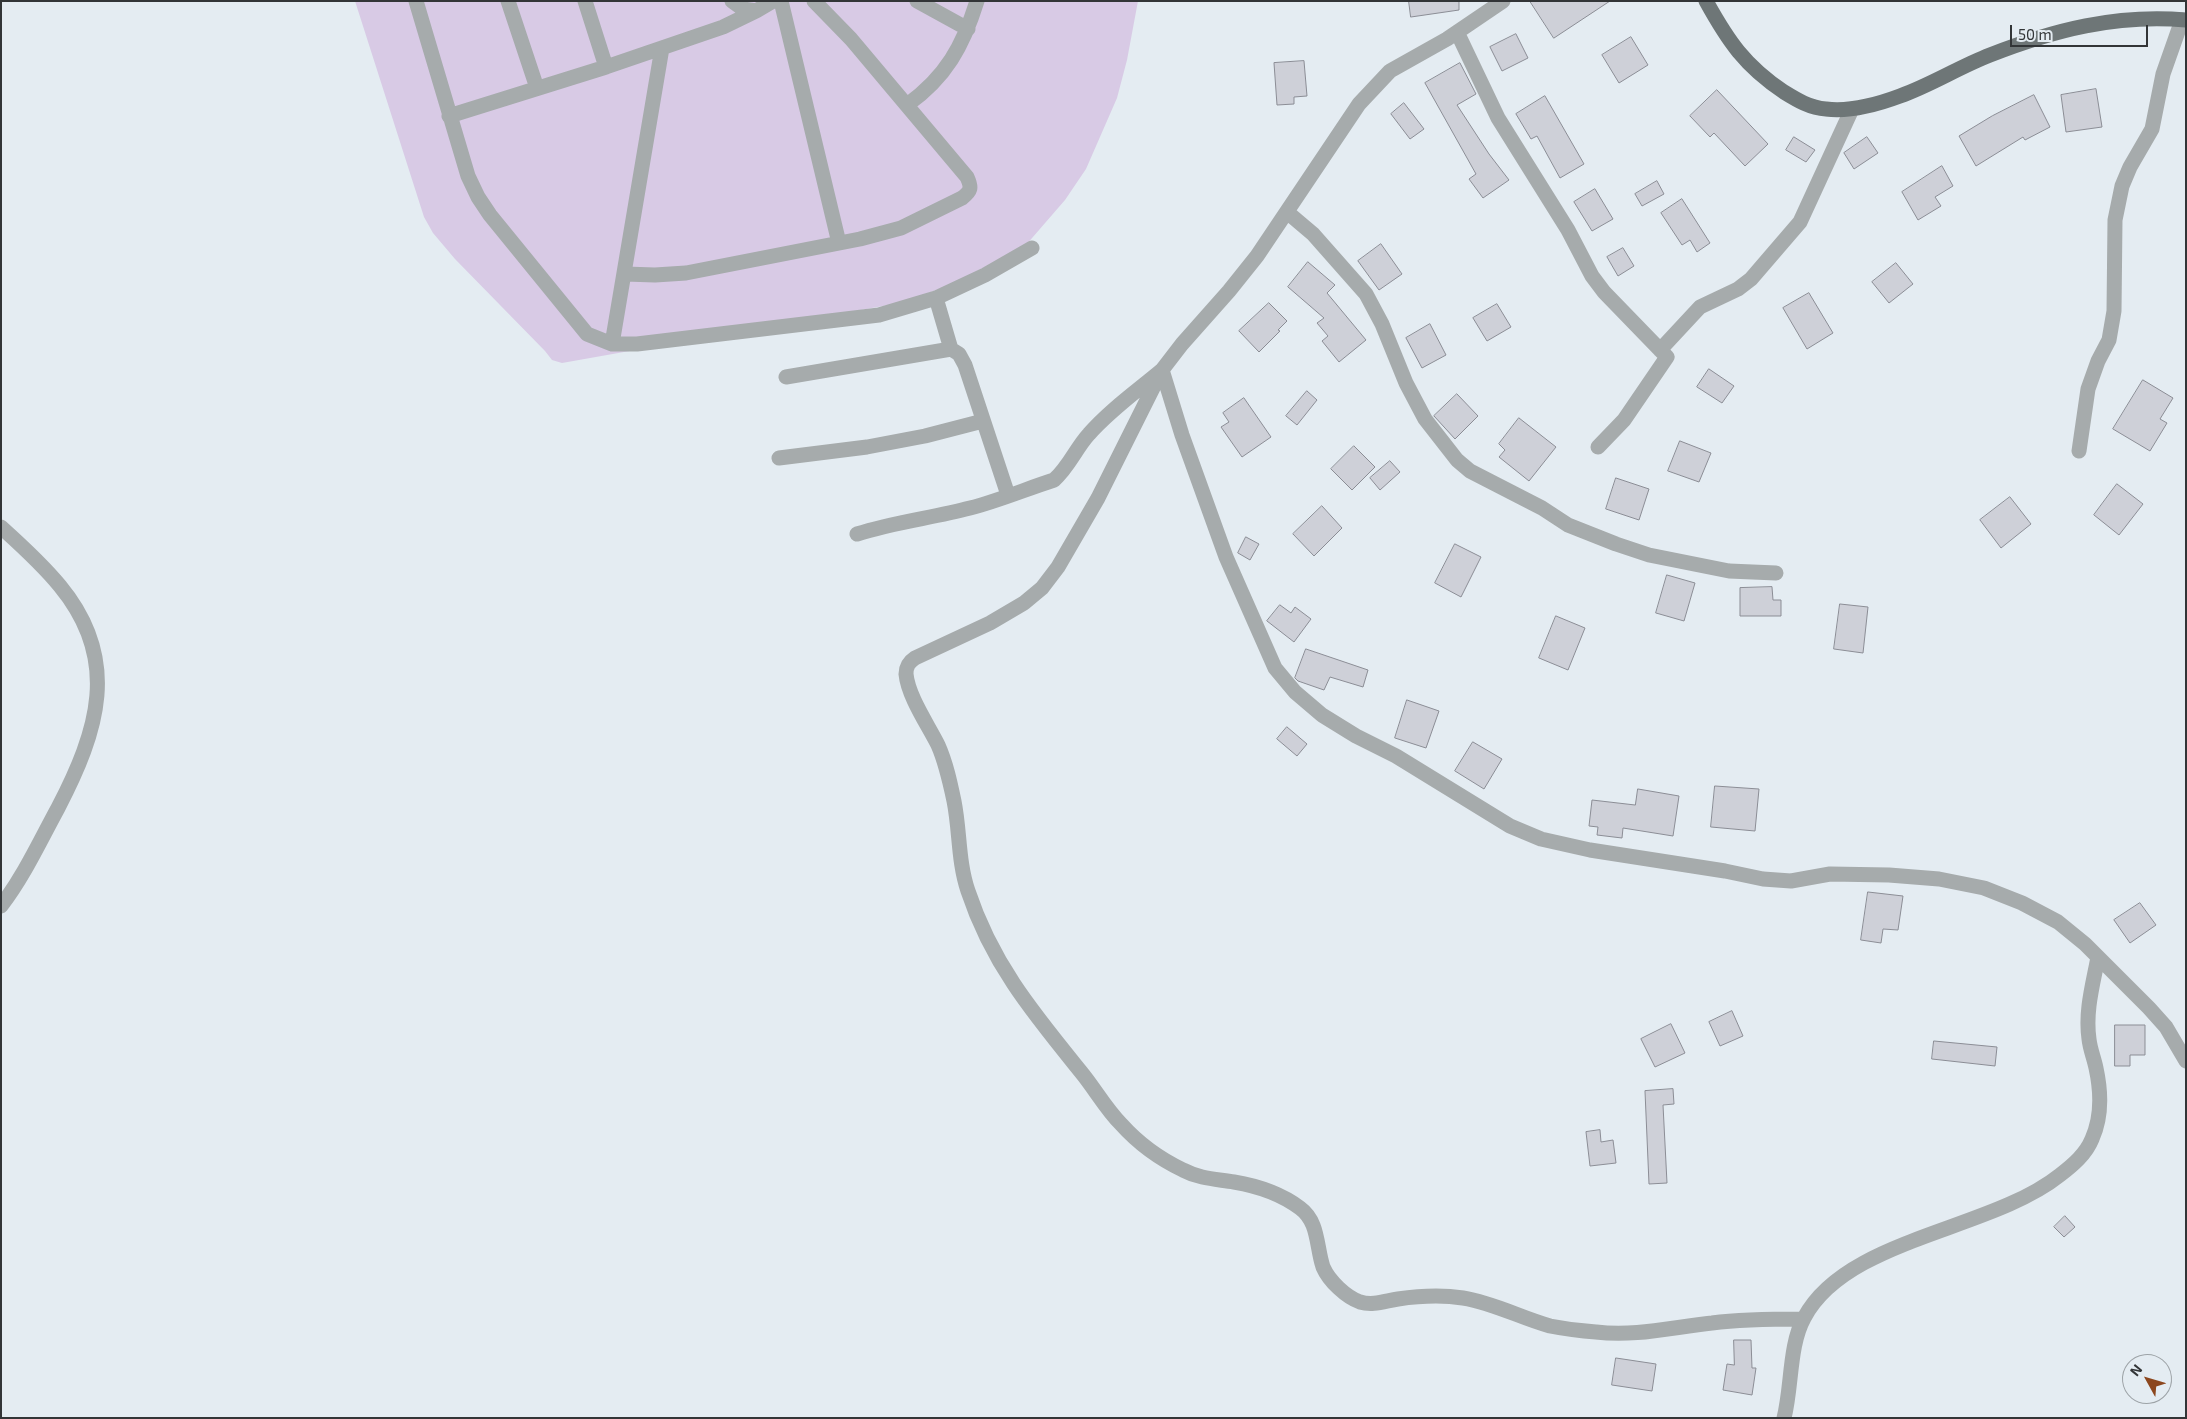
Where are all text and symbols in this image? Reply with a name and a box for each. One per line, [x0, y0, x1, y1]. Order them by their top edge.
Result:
scale bar [2012, 15, 2150, 47]
text: 50 m [2018, 25, 2052, 43]
north arrow [2122, 1354, 2172, 1404]
text: N [2126, 1361, 2146, 1379]

